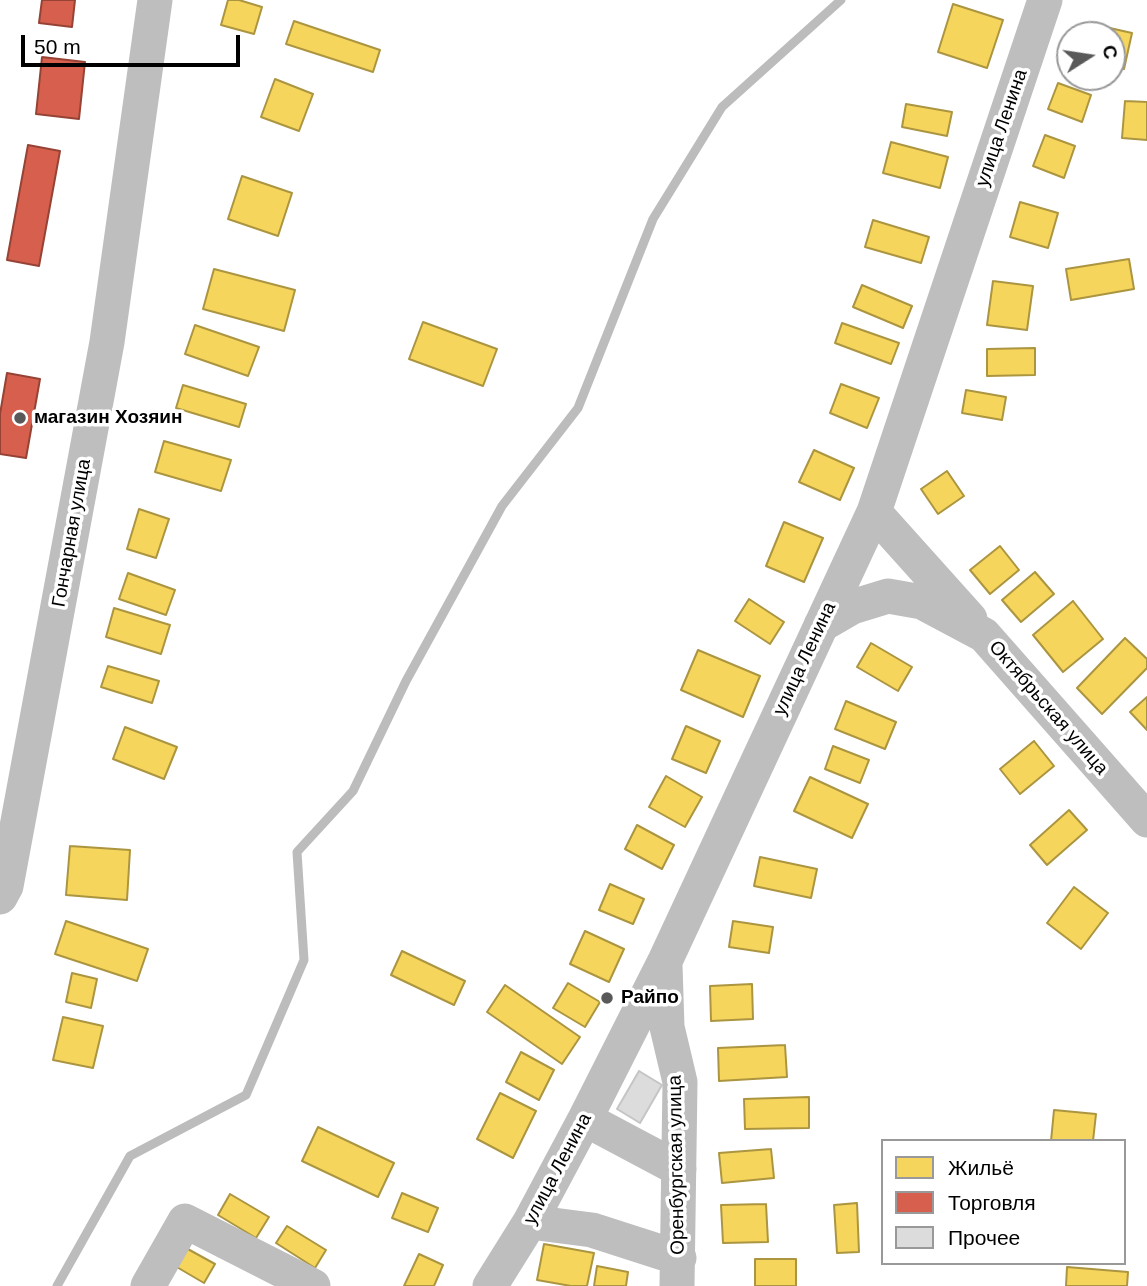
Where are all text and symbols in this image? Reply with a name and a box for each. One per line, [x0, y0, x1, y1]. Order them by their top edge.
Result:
scale bar [24, 21, 243, 65]
north arrow [1056, 21, 1126, 91]
text: 50 m [34, 35, 81, 58]
text: С [1098, 43, 1122, 61]
street label: улица Ленина [971, 66, 1033, 190]
place label: магазин Хозяин [34, 407, 182, 429]
marker: магазин Хозяин [12, 410, 28, 426]
street label: Гончарная улица [48, 457, 96, 609]
street label: улица Ленина [769, 599, 841, 719]
street label: Октябрьская улица [984, 636, 1112, 780]
place label: Райпо [621, 987, 679, 1009]
marker: Райпо [599, 990, 615, 1006]
street label: Оренбургская улица [664, 1075, 690, 1255]
street label: улица Ленина [519, 1109, 597, 1229]
legend [881, 1139, 1126, 1265]
text: Жильё [948, 1156, 1014, 1179]
text: Торговля [948, 1191, 1036, 1214]
text: Прочее [948, 1226, 1020, 1249]

